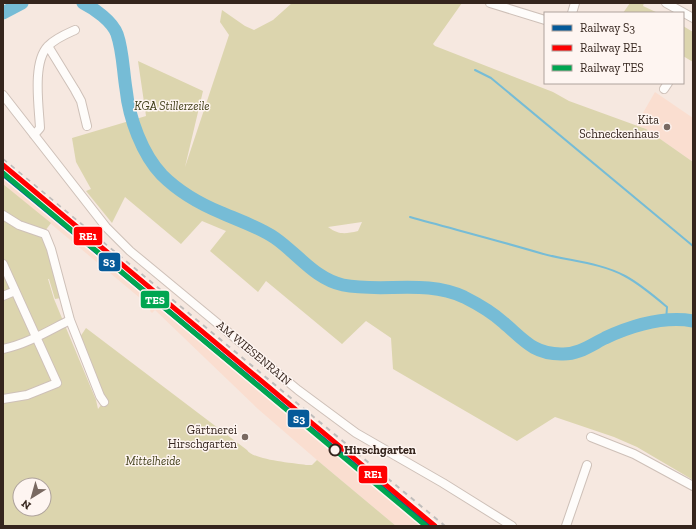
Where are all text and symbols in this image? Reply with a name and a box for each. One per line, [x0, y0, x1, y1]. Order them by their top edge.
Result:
legend [544, 12, 684, 84]
text: Railway S3 [580, 21, 635, 35]
text: Railway RE1 [580, 41, 642, 55]
text: Railway TES [580, 61, 644, 75]
park label: KGA Stillerzeile [134, 99, 210, 113]
place label: Kita Schneckenhaus [579, 113, 659, 141]
marker: Kita Schneckenhaus [662, 122, 672, 132]
line badge: RE1 [73, 226, 103, 246]
text: RE1 [79, 230, 98, 243]
line badge: S3 [98, 252, 121, 272]
text: S3 [103, 256, 115, 269]
line badge: TES [140, 290, 170, 309]
text: TES [145, 294, 165, 307]
street label: AM WIESENRAIN [214, 318, 294, 388]
line badge: S3 [287, 409, 310, 428]
text: S3 [293, 413, 305, 426]
place label: Gärtnerei Hirschgarten [168, 423, 238, 451]
marker: Gärtnerei Hirschgarten [240, 432, 250, 442]
marker: Hirschgarten [328, 443, 342, 457]
place label: Hirschgarten [344, 443, 416, 457]
park label: Mittelheide [125, 454, 181, 468]
line badge: RE1 [358, 465, 388, 484]
text: RE1 [364, 468, 383, 481]
north arrow [12, 477, 52, 517]
text: N [19, 496, 34, 512]

